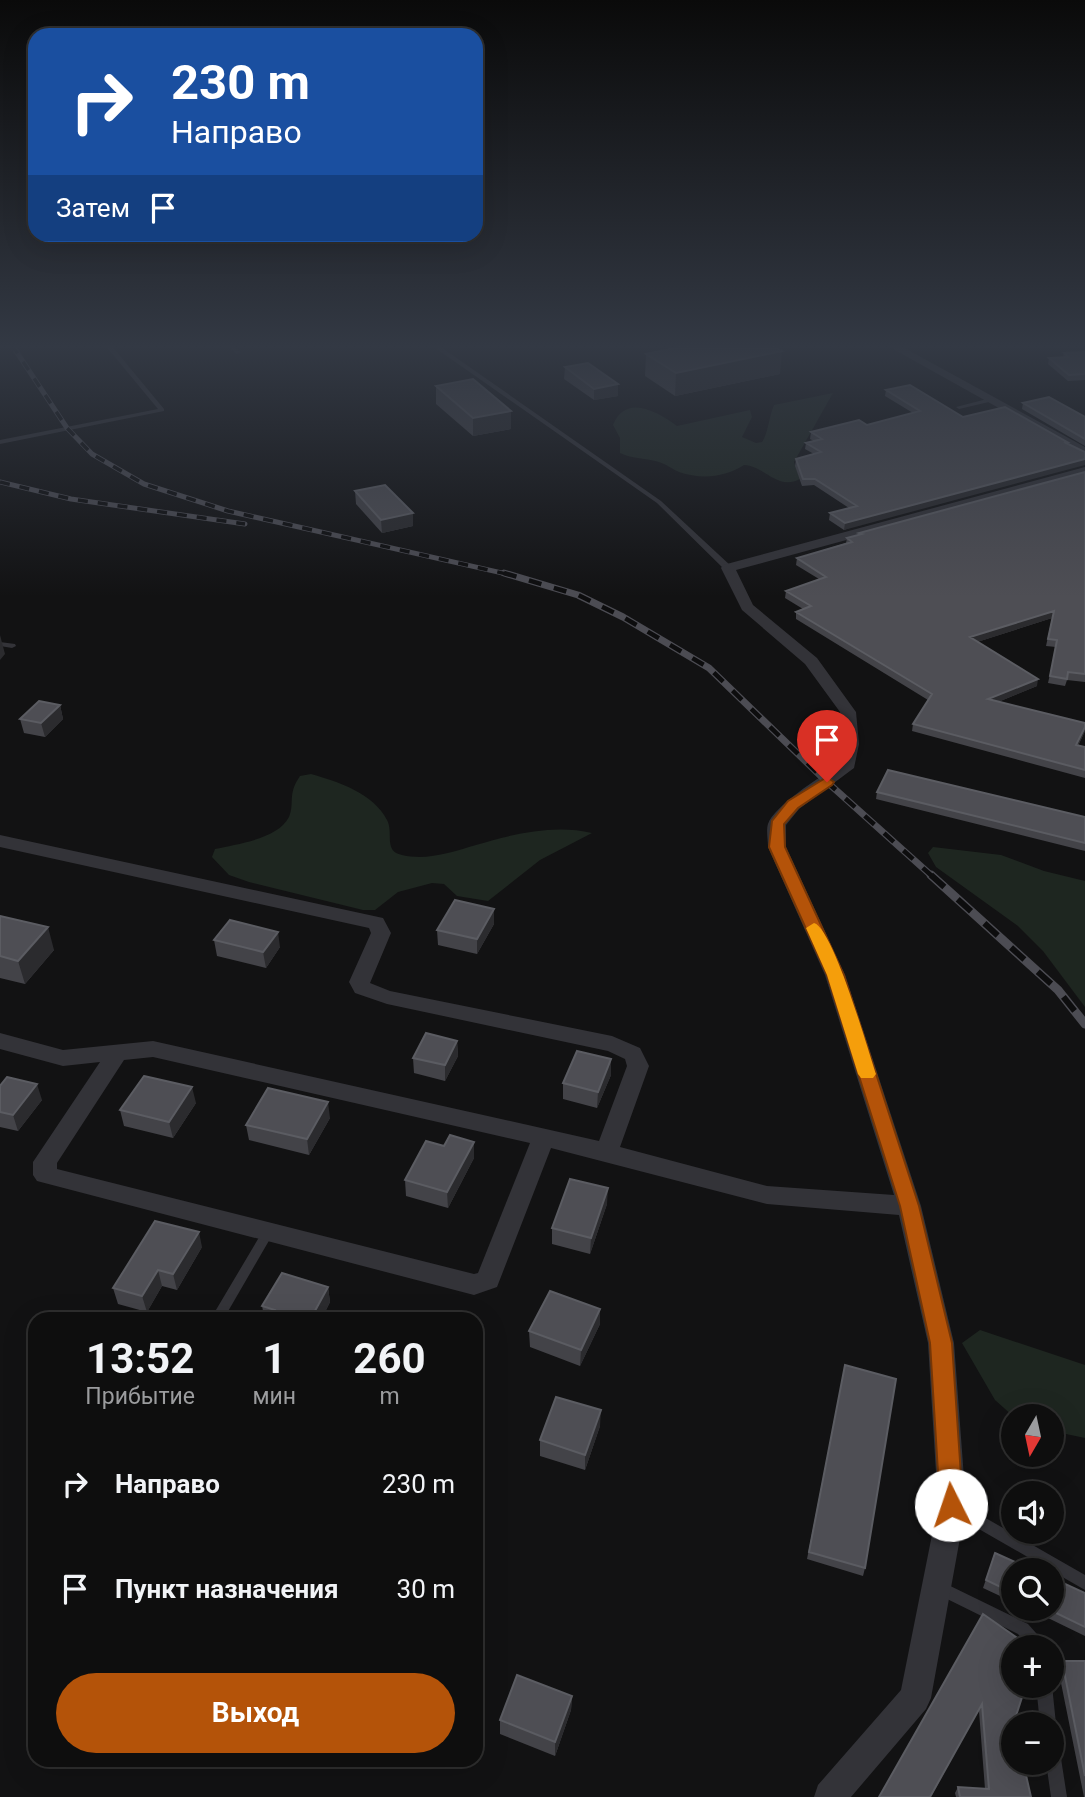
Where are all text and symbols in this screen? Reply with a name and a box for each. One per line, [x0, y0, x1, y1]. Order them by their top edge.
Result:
text: 230 m [171, 54, 310, 111]
icon: right [56, 56, 147, 147]
text: Направо [171, 113, 302, 151]
icon: arrive [144, 189, 182, 227]
text: Затем [56, 193, 130, 223]
pin [797, 710, 857, 782]
icon: arrive [808, 721, 846, 759]
text: 13:52 [86, 1334, 194, 1383]
text: 1 [262, 1334, 286, 1383]
text: 260 [353, 1334, 426, 1383]
text: Прибытие [85, 1383, 195, 1410]
text: мин [252, 1383, 296, 1410]
text: m [379, 1383, 400, 1410]
north arrow [1001, 1404, 1064, 1466]
map controls [1001, 1404, 1064, 1775]
icon: right [56, 1465, 94, 1503]
position arrow [914, 1468, 988, 1542]
text: Направо [115, 1469, 220, 1499]
text: 230 m [382, 1469, 455, 1499]
button: sound [1001, 1481, 1064, 1544]
button: search [1001, 1558, 1064, 1621]
icon: arrive [56, 1570, 94, 1608]
text: Пункт назначения [115, 1574, 339, 1604]
text: 30 m [397, 1574, 455, 1604]
button: + [1001, 1635, 1064, 1698]
button: Выход [56, 1673, 455, 1753]
button: − [1001, 1712, 1064, 1775]

